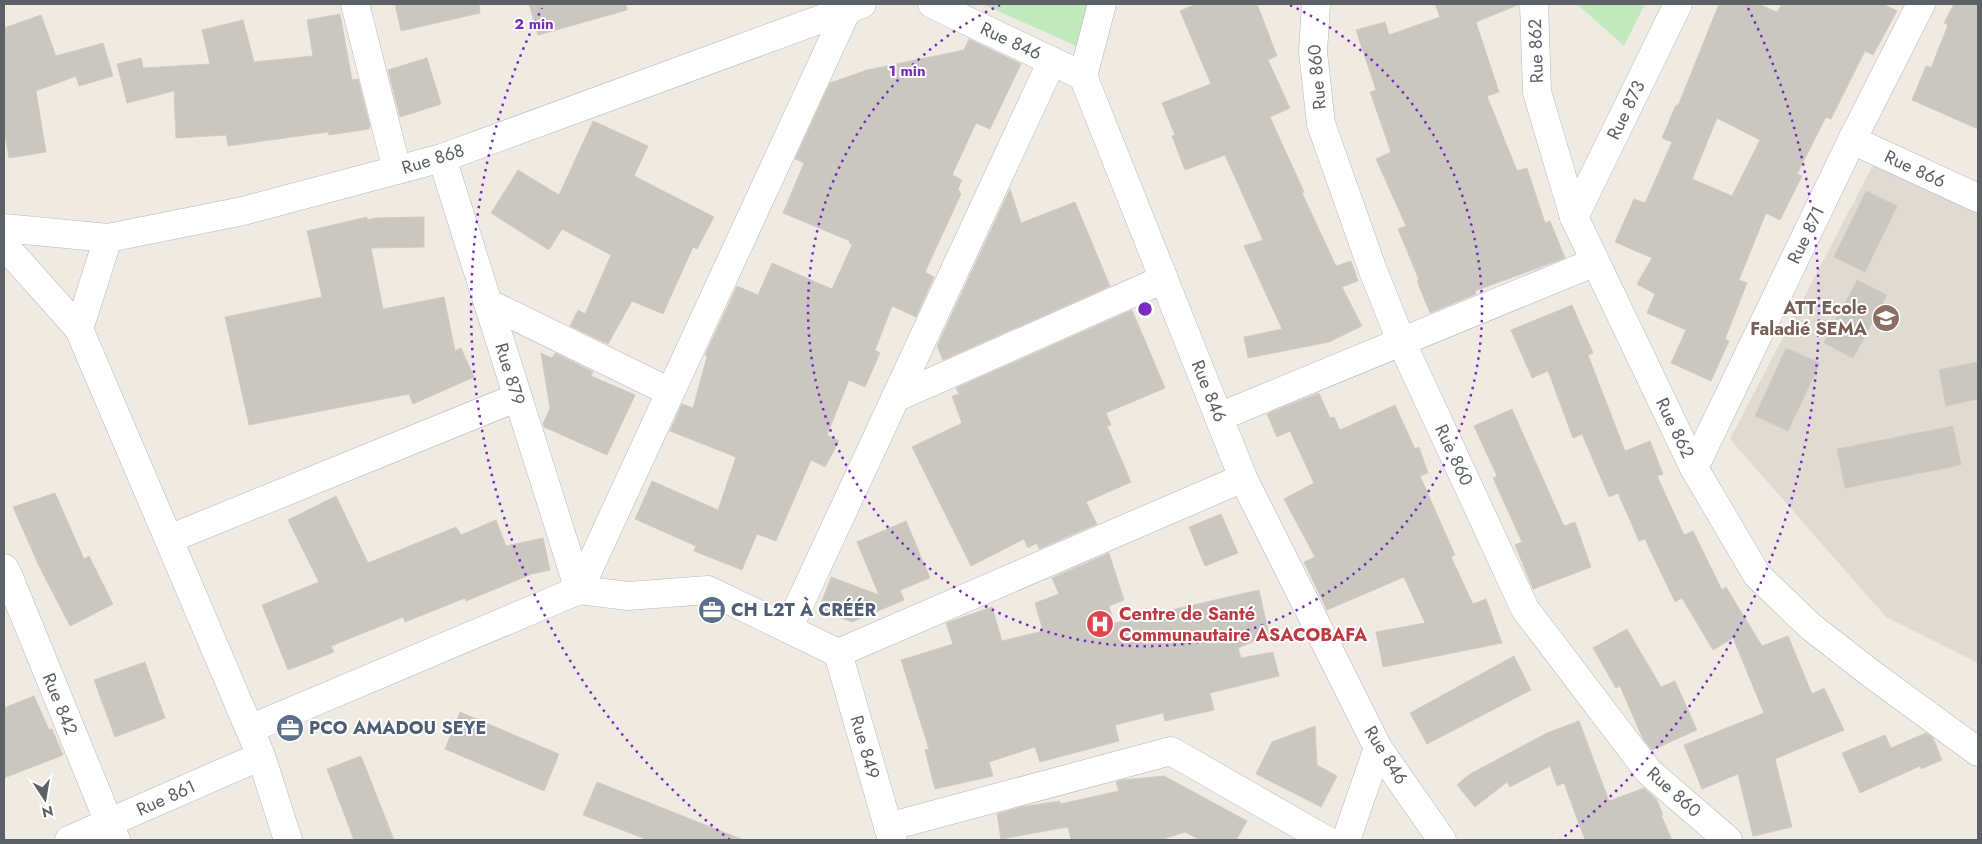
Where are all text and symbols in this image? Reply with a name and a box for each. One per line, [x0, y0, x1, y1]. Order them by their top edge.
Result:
text: 2 min [514, 13, 554, 35]
street label: Rue 846 [976, 16, 1046, 66]
street label: Rue 862 [1522, 18, 1550, 84]
street label: Rue 860 [1301, 43, 1333, 111]
text: 1 min [888, 60, 926, 82]
street label: Rue 873 [1600, 76, 1652, 144]
street label: Rue 868 [398, 137, 468, 181]
street label: Rue 866 [1880, 144, 1950, 194]
street label: Rue 871 [1781, 202, 1831, 268]
place label: ATT Ecole Faladié SEMA [1750, 295, 1868, 342]
centre of rings [1136, 300, 1154, 318]
school or university icon: ATT Ecole Faladié SEMA [1871, 303, 1901, 333]
street label: Rue 879 [488, 340, 532, 408]
street label: Rue 846 [1185, 356, 1233, 426]
street label: Rue 862 [1649, 393, 1701, 463]
street label: Rue 860 [1428, 420, 1480, 490]
office icon: CH L2T À CRÉÉR [697, 595, 727, 625]
place label: CH L2T À CRÉÉR [731, 596, 877, 623]
place label: Centre de Santé Communautaire ASACOBAFA [1119, 601, 1368, 648]
hospital icon: Centre de Santé Communautaire ASACOBAFA [1085, 609, 1115, 639]
street label: Rue 842 [36, 669, 84, 739]
street label: Rue 849 [844, 712, 886, 782]
office icon: PCO AMADOU SEYE [275, 713, 305, 743]
place label: PCO AMADOU SEYE [309, 715, 486, 741]
street label: Rue 846 [1358, 721, 1414, 789]
street label: Rue 860 [1641, 761, 1707, 824]
street label: Rue 861 [132, 773, 200, 823]
north arrow [20, 774, 70, 824]
text: N [40, 801, 55, 823]

